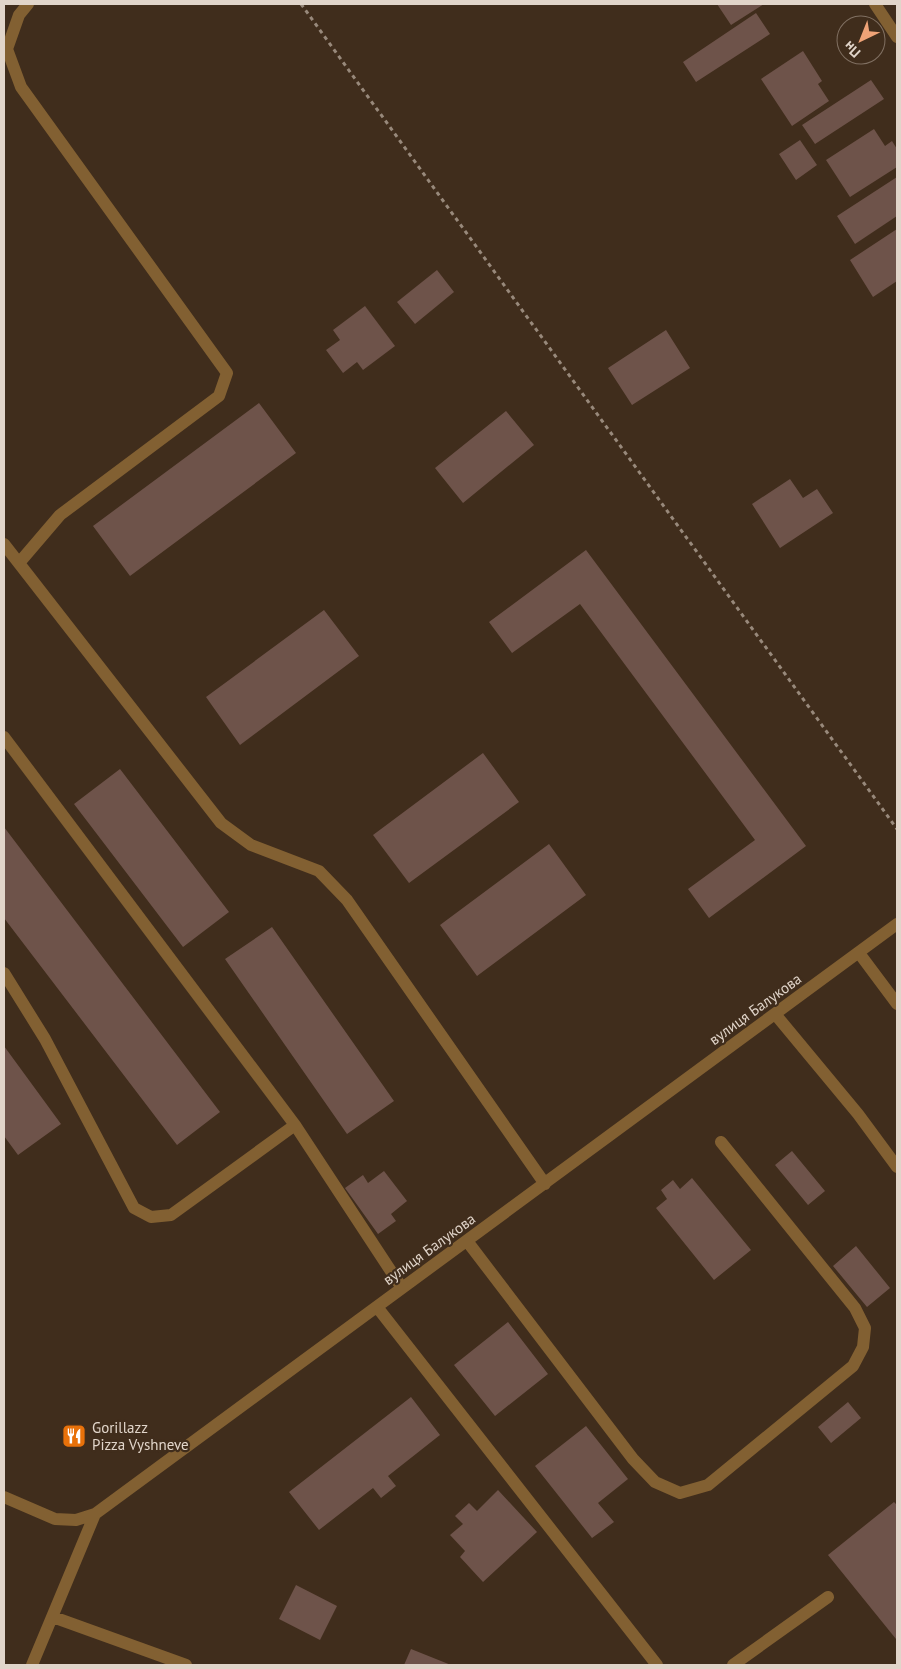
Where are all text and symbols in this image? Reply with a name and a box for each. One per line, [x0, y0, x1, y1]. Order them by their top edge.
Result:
north arrow [836, 15, 886, 65]
text: Пн [840, 37, 864, 62]
street label: вулиця Балукова [705, 969, 805, 1049]
street label: вулиця Балукова [379, 1209, 479, 1289]
place label: Gorillazz Pizza Vyshneve [92, 1418, 189, 1454]
restaurant icon: Gorillazz Pizza Vyshneve [61, 1423, 87, 1449]

